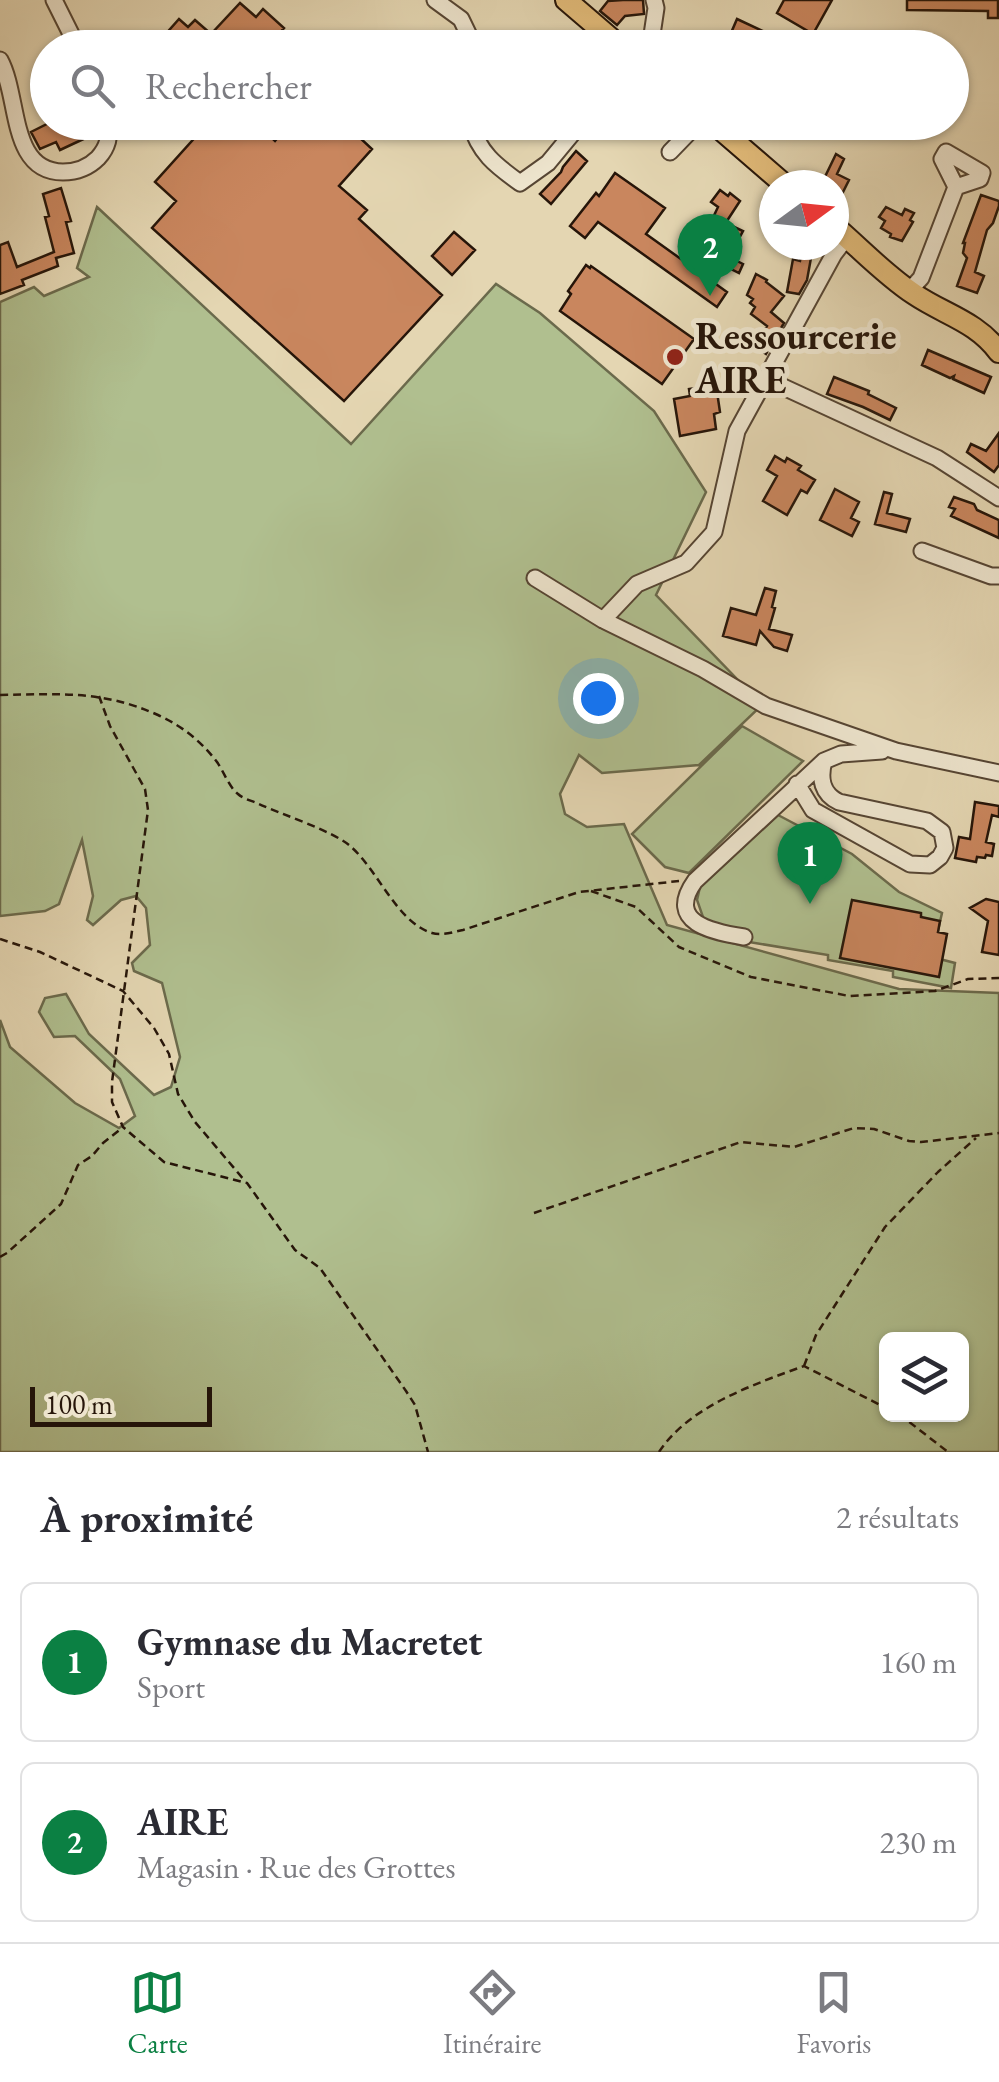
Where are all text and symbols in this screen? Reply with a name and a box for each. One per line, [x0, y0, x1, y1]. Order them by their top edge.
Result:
search box [30, 30, 969, 140]
icon: search [65, 58, 120, 113]
text: Rechercher [145, 61, 312, 110]
north arrow [759, 170, 849, 260]
pin: 2 [678, 214, 742, 296]
place label: Ressourcerie AIRE [694, 311, 897, 404]
marker: Ressourcerie AIRE [664, 346, 686, 368]
your location [573, 673, 624, 724]
pin: 1 [778, 822, 842, 904]
map controls [879, 1332, 969, 1422]
button: layers [879, 1332, 969, 1422]
scale bar [30, 1382, 212, 1426]
text: 100 m [45, 1386, 113, 1422]
text: À proximité [40, 1490, 253, 1545]
text: 2 résultats [836, 1496, 959, 1538]
text: Gymnase du Macretet [137, 1617, 482, 1666]
text: 1 [66, 1641, 83, 1683]
text: 160 m [880, 1641, 957, 1683]
text: Sport [137, 1666, 205, 1708]
text: AIRE [137, 1797, 228, 1846]
text: 2 [66, 1821, 83, 1863]
text: 230 m [880, 1821, 957, 1863]
text: Magasin · Rue des Grottes [137, 1846, 456, 1888]
tab: Carte [128, 1965, 188, 2061]
tab: Itinéraire [443, 1965, 541, 2061]
tab: Favoris [797, 1965, 871, 2061]

